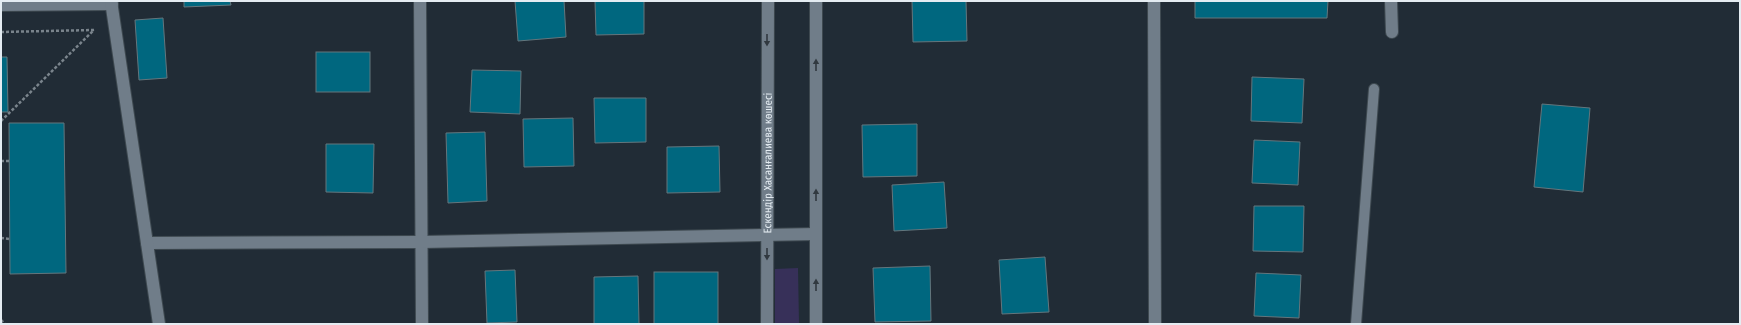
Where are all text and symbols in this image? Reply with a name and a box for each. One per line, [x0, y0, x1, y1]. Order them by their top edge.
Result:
one-way arrow [764, 34, 770, 47]
one-way arrow [813, 58, 819, 71]
street label: Ескендір Хасанғалиева көшесі [761, 92, 774, 233]
one-way arrow [813, 188, 819, 201]
one-way arrow [764, 248, 770, 261]
one-way arrow [813, 278, 819, 291]

